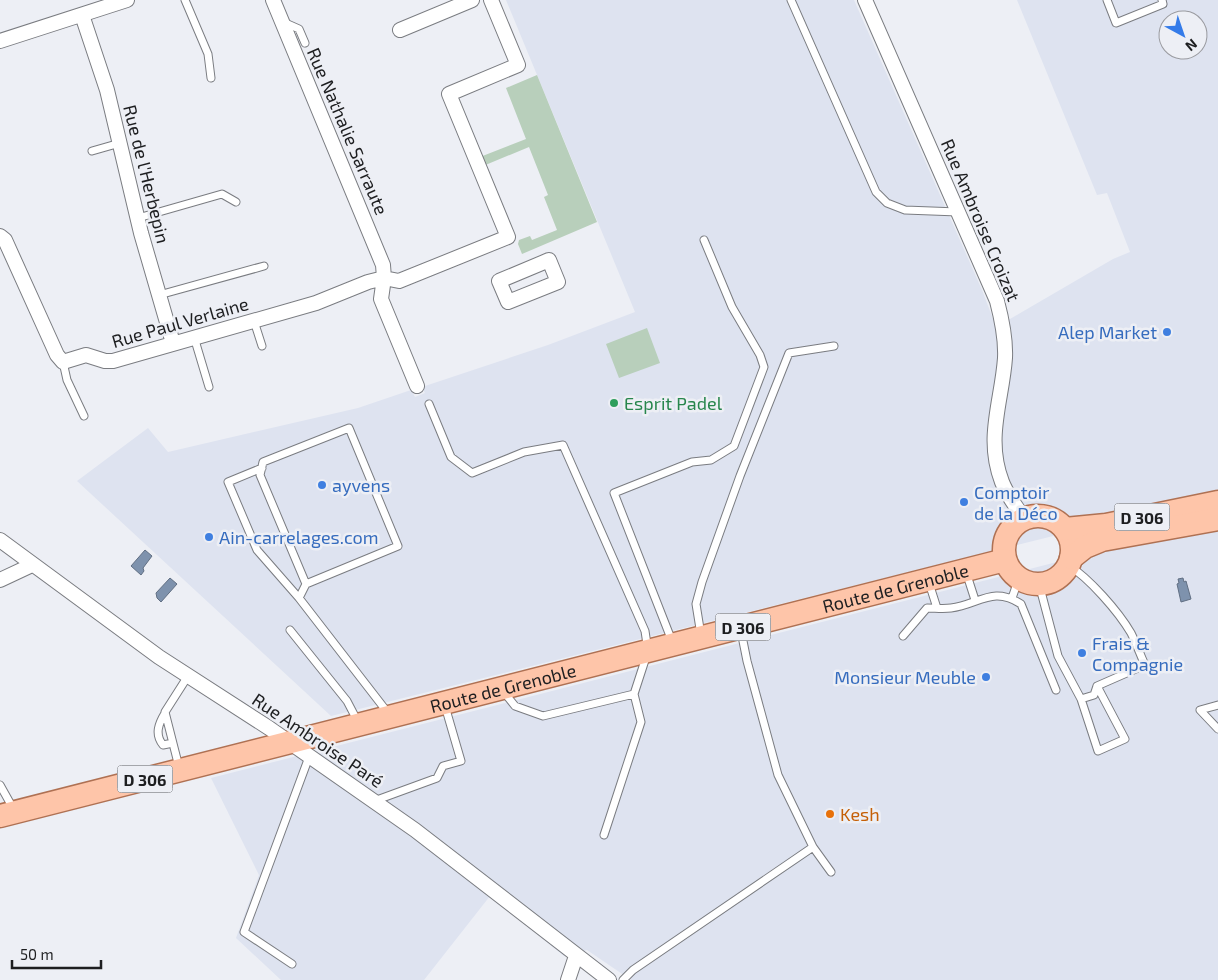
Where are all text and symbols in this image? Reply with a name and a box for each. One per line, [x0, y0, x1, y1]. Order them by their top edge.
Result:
north arrow [1158, 10, 1208, 60]
text: N [1182, 36, 1201, 55]
street label: Rue Nathalie Sarraute [303, 44, 393, 218]
street label: Rue de l'Herbepin [119, 102, 175, 246]
street label: Rue Ambroise Croizat [937, 136, 1025, 305]
street label: Rue Paul Verlaine [109, 292, 251, 352]
place label: Alep Market [1058, 321, 1157, 343]
marker: Alep Market [1161, 326, 1173, 338]
place label: Esprit Padel [624, 392, 723, 414]
marker: Esprit Padel [608, 397, 620, 409]
place label: ayvens [332, 474, 390, 496]
marker: ayvens [316, 479, 328, 491]
place label: Comptoir de la Déco [974, 481, 1058, 524]
marker: Comptoir de la Déco [958, 496, 970, 508]
road number: D 306 [1114, 504, 1170, 530]
place label: Ain-carrelages.com [219, 526, 379, 548]
marker: Ain-carrelages.com [203, 531, 215, 543]
street label: Route de Grenoble [820, 559, 971, 617]
road number: D 306 [716, 614, 770, 640]
place label: Frais & Compagnie [1092, 632, 1183, 675]
marker: Frais & Compagnie [1076, 647, 1088, 659]
street label: Route de Grenoble [428, 659, 578, 717]
place label: Monsieur Meuble [834, 666, 976, 688]
marker: Monsieur Meuble [980, 671, 992, 683]
street label: Rue Ambroise Paré [248, 688, 388, 792]
road number: D 306 [118, 766, 172, 792]
place label: Kesh [840, 803, 880, 825]
marker: Kesh [824, 808, 836, 820]
scale bar [12, 938, 101, 970]
text: 50 m [20, 945, 54, 963]

